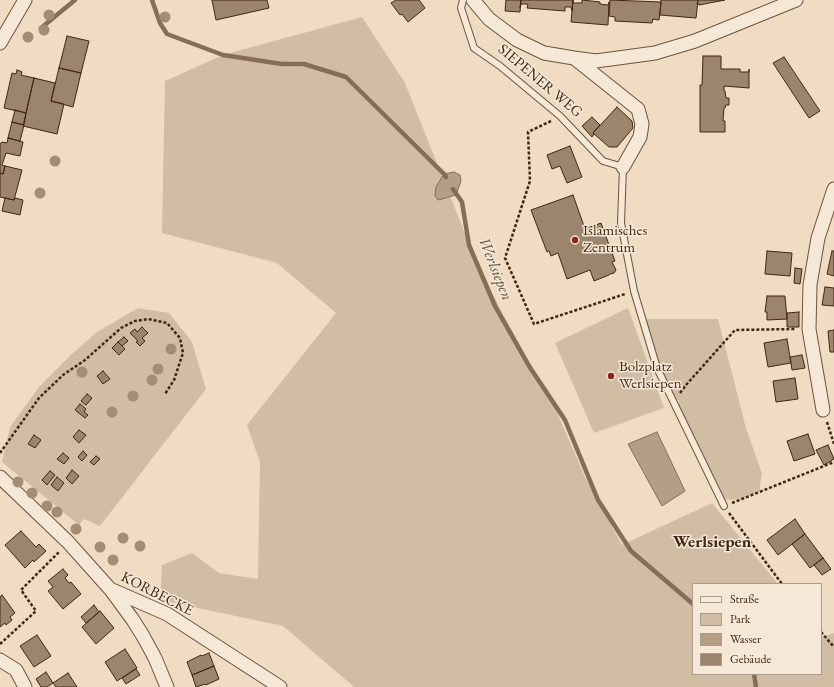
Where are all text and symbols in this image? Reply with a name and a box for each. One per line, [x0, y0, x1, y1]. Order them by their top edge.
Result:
street label: SIEPENER WEG [494, 41, 586, 121]
place label: Islamisches Zentrum [583, 222, 647, 257]
water label: Werlsiepen [474, 235, 516, 303]
marker: Islamisches Zentrum [570, 235, 580, 245]
place label: Bolzplatz Werlsiepen [619, 358, 682, 393]
marker: Bolzplatz Werlsiepen [606, 371, 616, 381]
district label: Werlsiepen [673, 532, 751, 552]
street label: KORBECKE [118, 568, 196, 620]
legend [692, 583, 822, 675]
text: Straße [730, 591, 759, 607]
text: Park [730, 611, 750, 627]
text: Wasser [730, 631, 761, 647]
text: Gebäude [730, 651, 771, 667]

